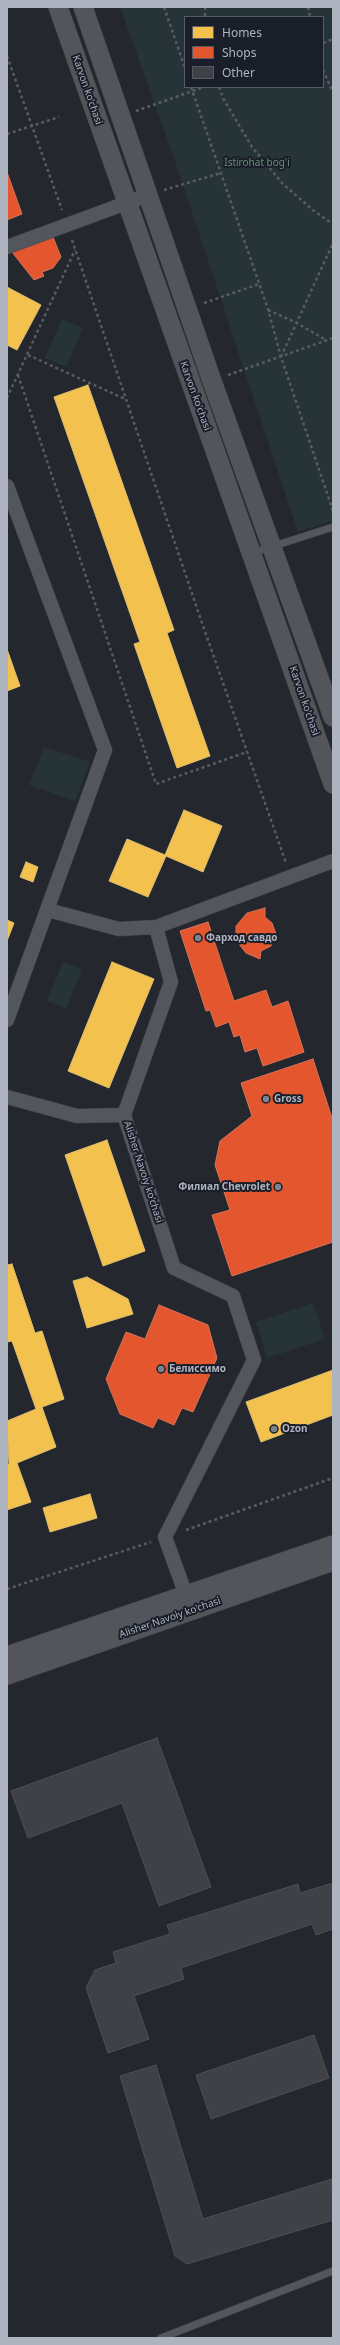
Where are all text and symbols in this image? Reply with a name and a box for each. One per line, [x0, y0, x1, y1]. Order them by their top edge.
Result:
legend [184, 16, 324, 88]
text: Homes [222, 24, 262, 41]
text: Shops [222, 44, 256, 61]
street label: Karvon ko'chasi [69, 54, 105, 126]
text: Other [222, 64, 255, 81]
park label: Istirohat bog'i [224, 157, 290, 169]
street label: Karvon ko'chasi [177, 360, 213, 432]
street label: Karvon ko'chasi [286, 665, 322, 737]
place label: Фарход савдо [206, 932, 278, 944]
marker: Фарход савдо [193, 933, 203, 943]
place label: Gross [274, 1093, 302, 1105]
marker: Gross [261, 1094, 271, 1104]
street label: Alisher Navoiy ko'chasi [121, 1120, 165, 1224]
place label: Филиал Chevrolet [178, 1181, 270, 1193]
marker: Филиал Chevrolet [273, 1182, 283, 1192]
place label: Белиссимо [169, 1363, 226, 1375]
marker: Белиссимо [156, 1364, 166, 1374]
place label: Ozon [282, 1423, 308, 1435]
marker: Ozon [269, 1424, 279, 1434]
street label: Alisher Navoiy ko'chasi [118, 1595, 222, 1641]

